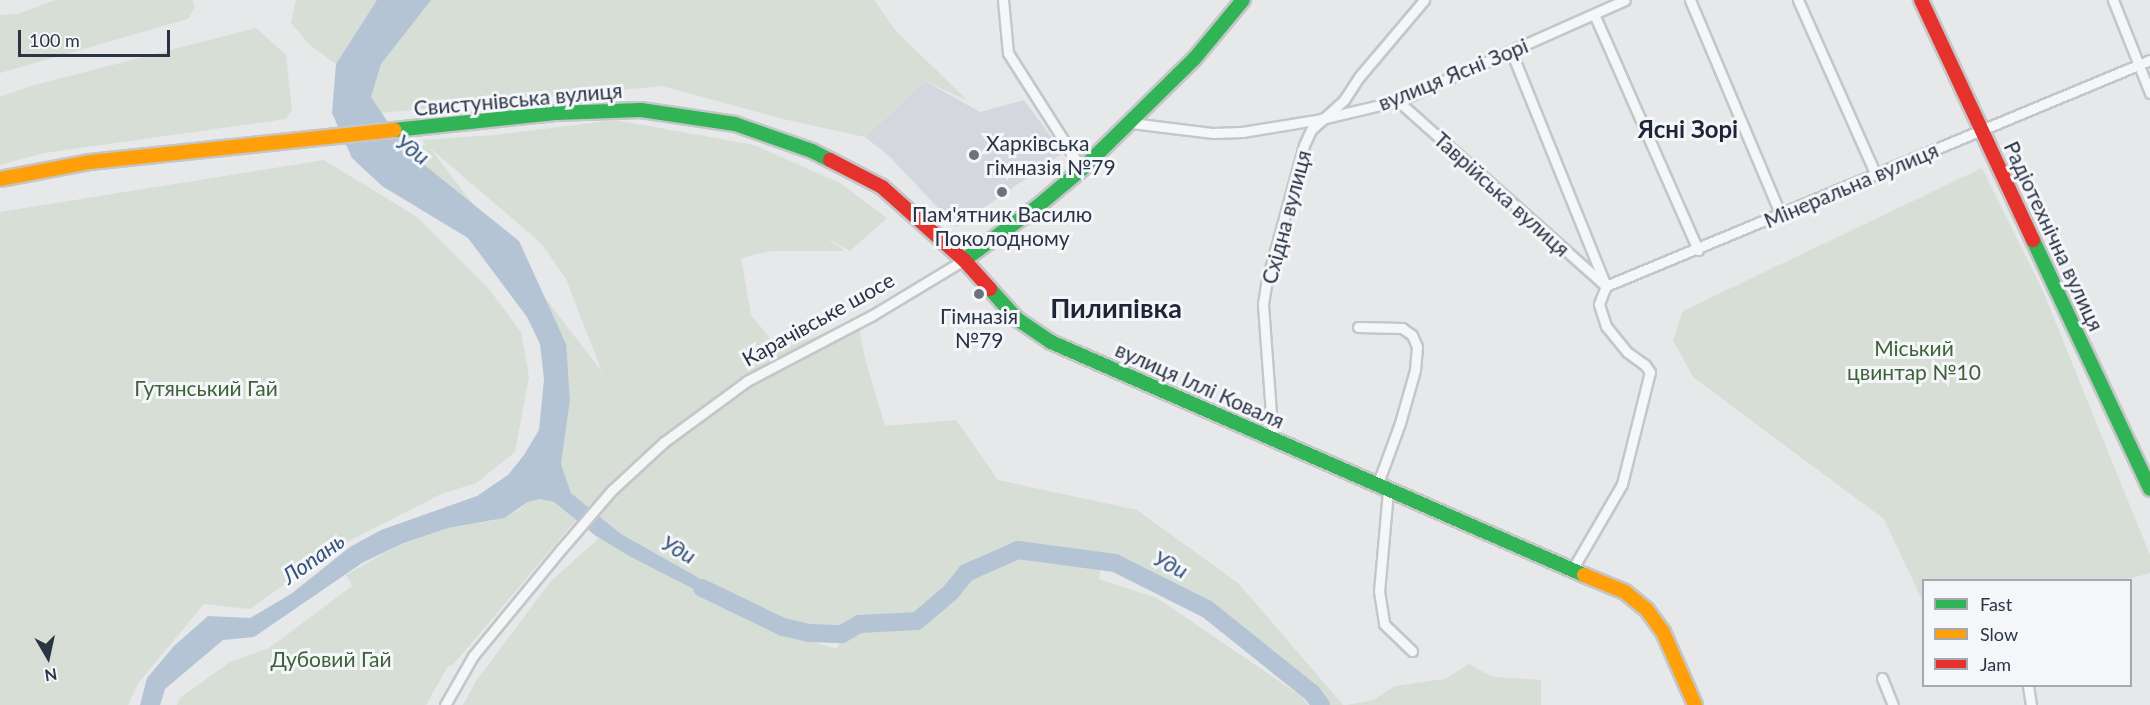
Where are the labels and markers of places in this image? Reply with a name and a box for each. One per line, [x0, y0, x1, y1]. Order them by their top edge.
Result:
place label: Харківська гімназія №79 [986, 130, 1116, 180]
marker: Харківська гімназія №79 [967, 148, 981, 162]
marker: Пам'ятник Василю Поколодному [995, 185, 1009, 199]
place label: Пам'ятник Василю Поколодному [912, 201, 1092, 251]
marker: Гімназія №79 [972, 287, 986, 301]
place label: Гімназія №79 [940, 303, 1018, 353]

